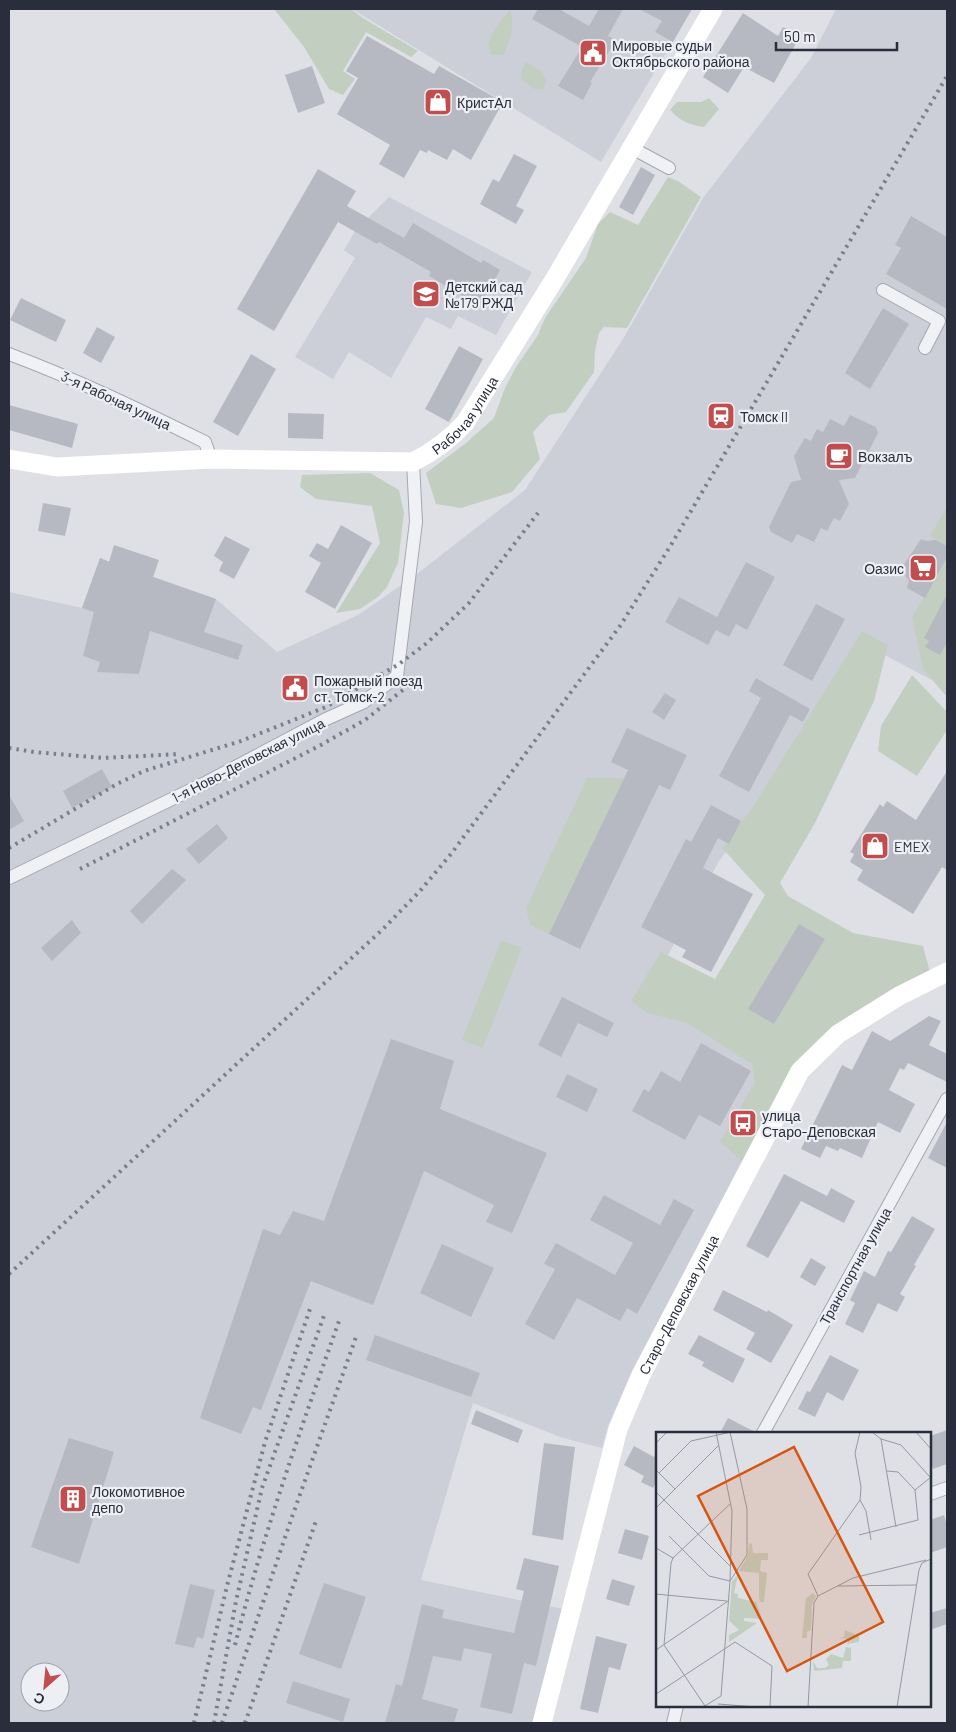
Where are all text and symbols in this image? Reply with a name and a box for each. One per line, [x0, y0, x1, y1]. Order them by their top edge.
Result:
scale bar [776, 20, 897, 52]
text: 50 m [784, 27, 816, 45]
place label: Мировые судьи Октябрьского района [612, 37, 750, 70]
public building icon: Мировые судьи Октябрьского района [578, 38, 608, 68]
shop icon: КристАл [423, 87, 453, 117]
place label: КристАл [457, 94, 512, 111]
place label: Детский сад №179 РЖД [445, 278, 523, 311]
school or university icon: Детский сад №179 РЖД [411, 279, 441, 309]
street label: 3-я Рабочая улица [58, 367, 174, 433]
street label: Рабочая улица [428, 373, 501, 457]
station icon: Томск II [706, 401, 736, 431]
place label: Томск II [740, 408, 788, 425]
cafe icon: Вокзалъ [824, 441, 854, 471]
place label: Вокзалъ [858, 448, 913, 465]
supermarket icon: Оазис [908, 553, 938, 583]
place label: Оазис [864, 560, 904, 577]
place label: Пожарный поезд ст. Томск-2 [314, 672, 422, 705]
public building icon: Пожарный поезд ст. Томск-2 [280, 673, 310, 703]
street label: 1-я Ново-Деповская улица [169, 714, 327, 806]
shop icon: EMEX [860, 831, 890, 861]
place label: EMEX [894, 838, 929, 855]
place label: улица Старо-Деповская [762, 1107, 876, 1140]
bus stop icon: улица Старо-Деповская [728, 1108, 758, 1138]
street label: Транспортная улица [816, 1204, 894, 1328]
street label: Старо-Деповская улица [634, 1231, 722, 1377]
inset map [656, 1432, 931, 1707]
place label: Локомотивное депо [92, 1483, 185, 1516]
building icon: Локомотивное депо [58, 1484, 88, 1514]
north arrow [20, 1662, 70, 1712]
text: С [31, 1689, 47, 1709]

